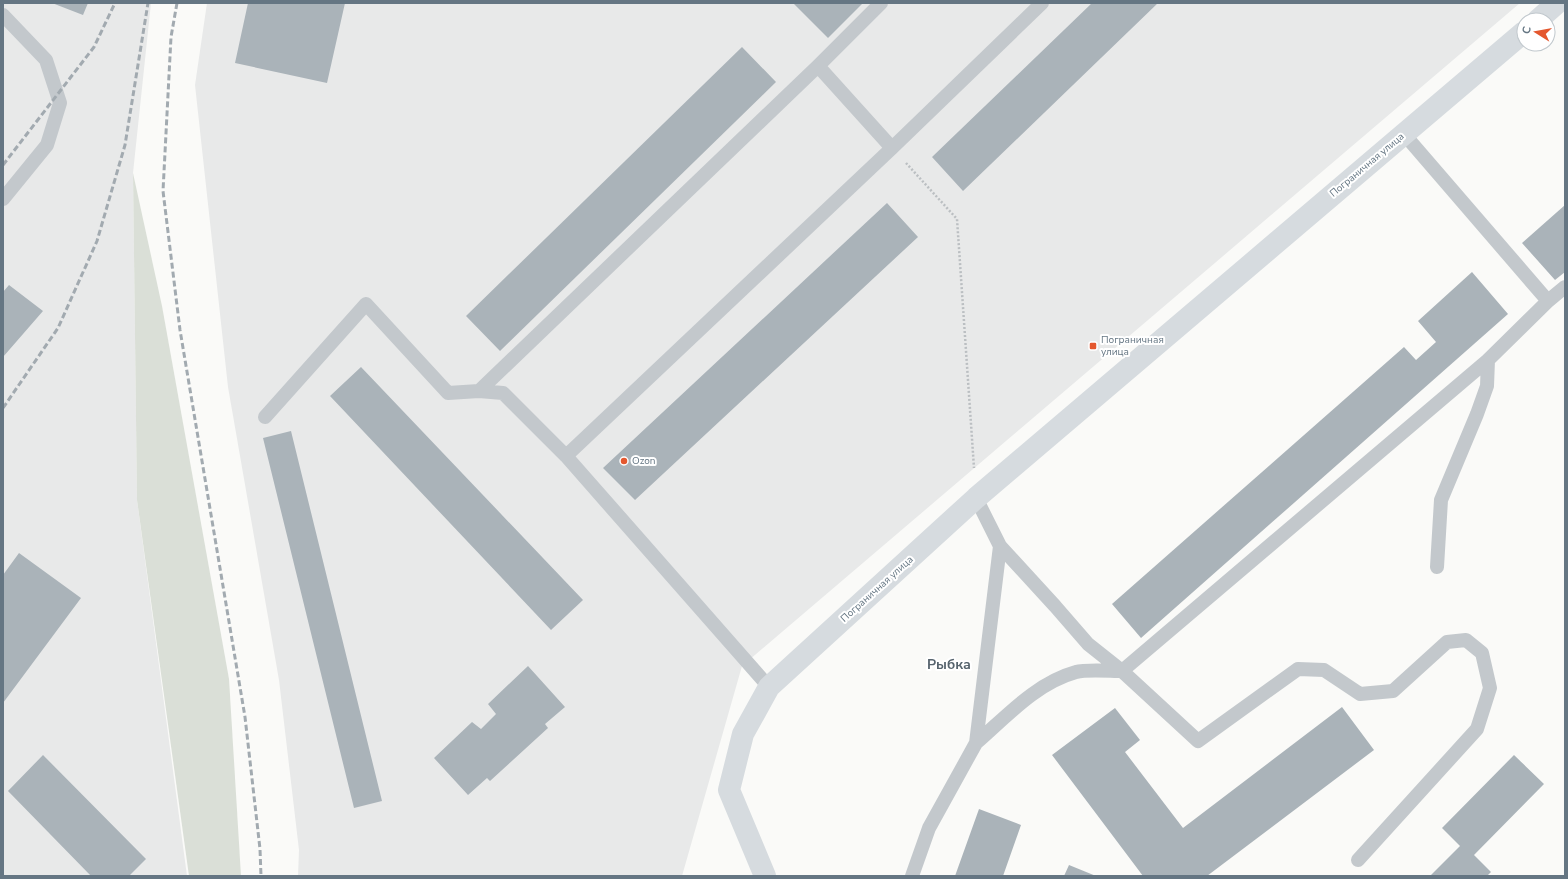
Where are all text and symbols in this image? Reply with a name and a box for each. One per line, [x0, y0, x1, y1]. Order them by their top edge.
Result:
north arrow [1516, 12, 1556, 52]
text: С [1519, 25, 1535, 35]
street label: Пограничная улица [1327, 130, 1407, 200]
place label: Пограничная улица [1101, 333, 1164, 359]
marker: Пограничная улица [1088, 341, 1098, 351]
place label: Ozon [632, 454, 655, 468]
marker: Ozon [619, 456, 629, 466]
street label: Пограничная улица [838, 553, 916, 625]
district label: Рыбка [927, 655, 971, 674]

